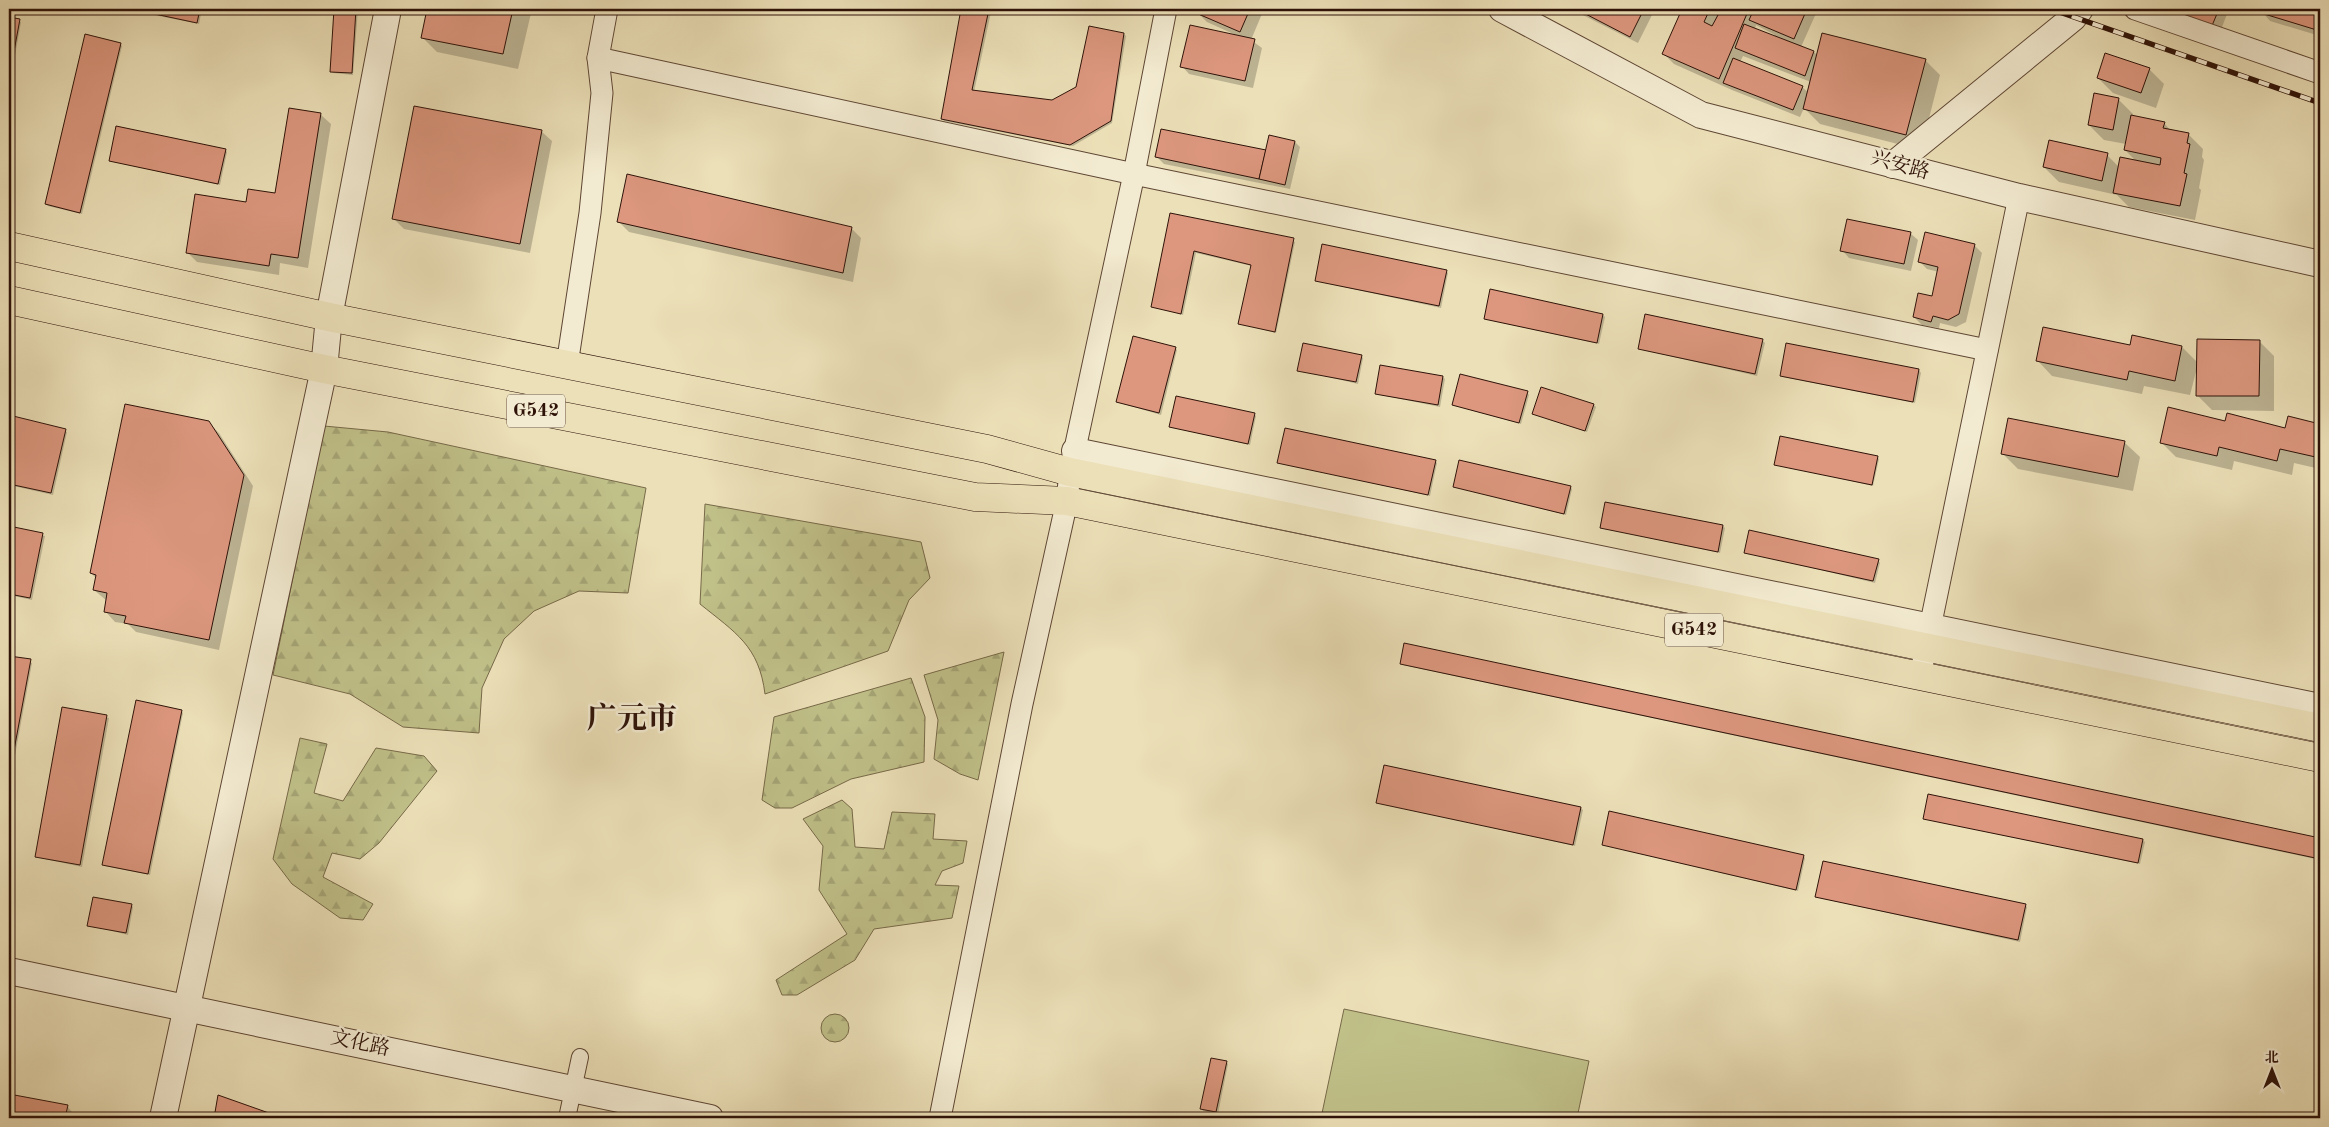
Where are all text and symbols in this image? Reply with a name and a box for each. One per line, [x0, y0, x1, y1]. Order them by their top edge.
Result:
street label: 兴安路 [1868, 147, 1932, 183]
road number: G542 [507, 394, 565, 428]
road number: G542 [1665, 614, 1723, 646]
district label: 广元市 [587, 702, 677, 735]
street label: 文化路 [329, 1026, 392, 1060]
north arrow [2246, 1044, 2296, 1094]
text: 北 [2265, 1050, 2279, 1065]

